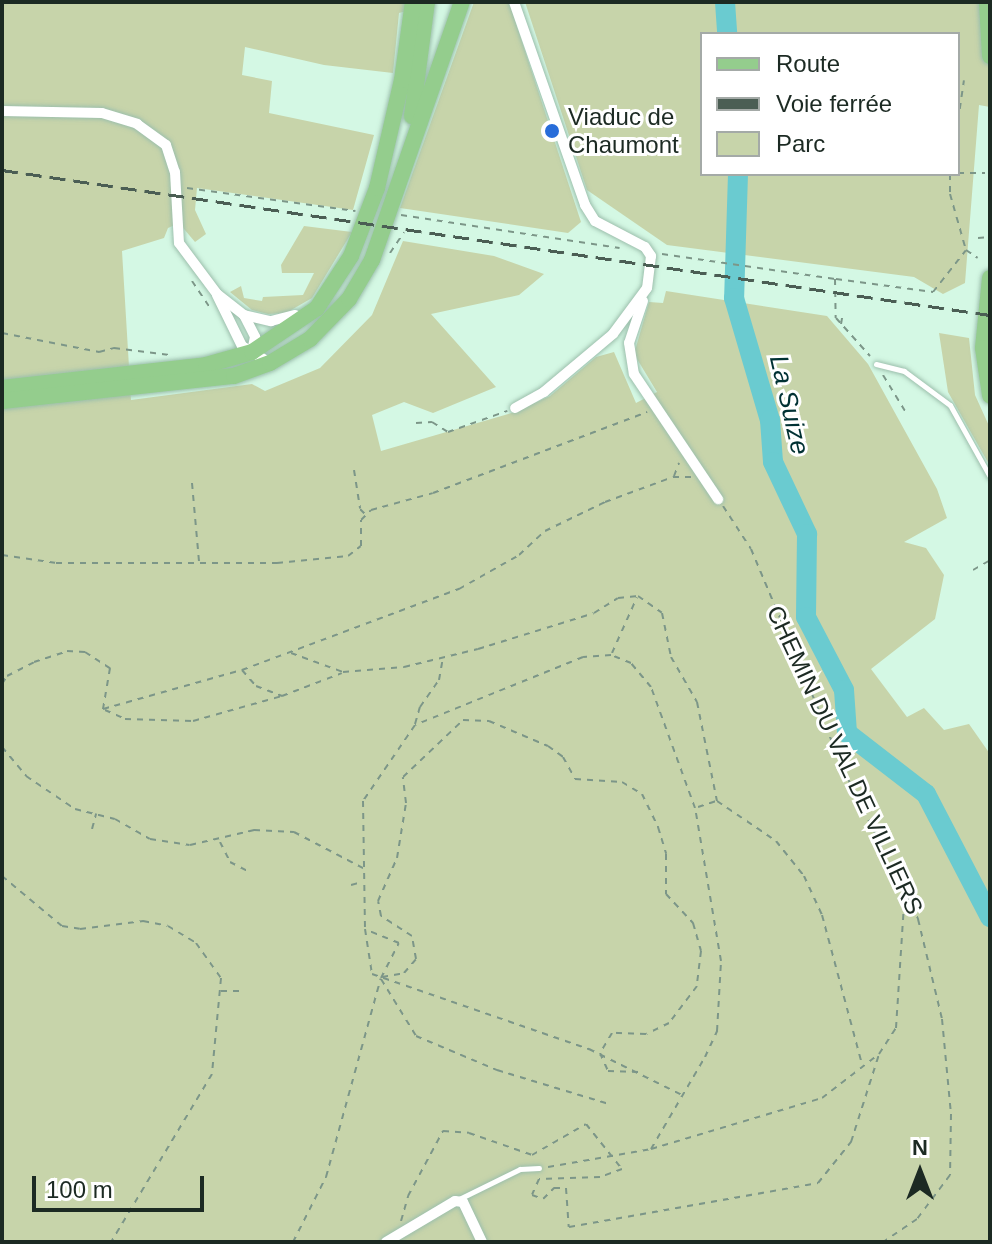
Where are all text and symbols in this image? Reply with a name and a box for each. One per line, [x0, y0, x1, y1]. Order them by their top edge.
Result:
legend [700, 32, 960, 176]
text: Route [776, 50, 840, 77]
text: Voie ferrée [776, 90, 892, 117]
place label: Viaduc de Chaumont [568, 103, 679, 159]
marker: Viaduc de Chaumont [543, 122, 561, 140]
text: Parc [776, 130, 825, 157]
water label: La Suize [762, 352, 816, 458]
street label: CHEMIN DU VAL DE VILLIERS [760, 601, 930, 919]
north arrow [880, 1132, 960, 1212]
text: N [912, 1135, 928, 1160]
scale bar [36, 1160, 208, 1210]
text: 100 m [46, 1176, 113, 1203]

